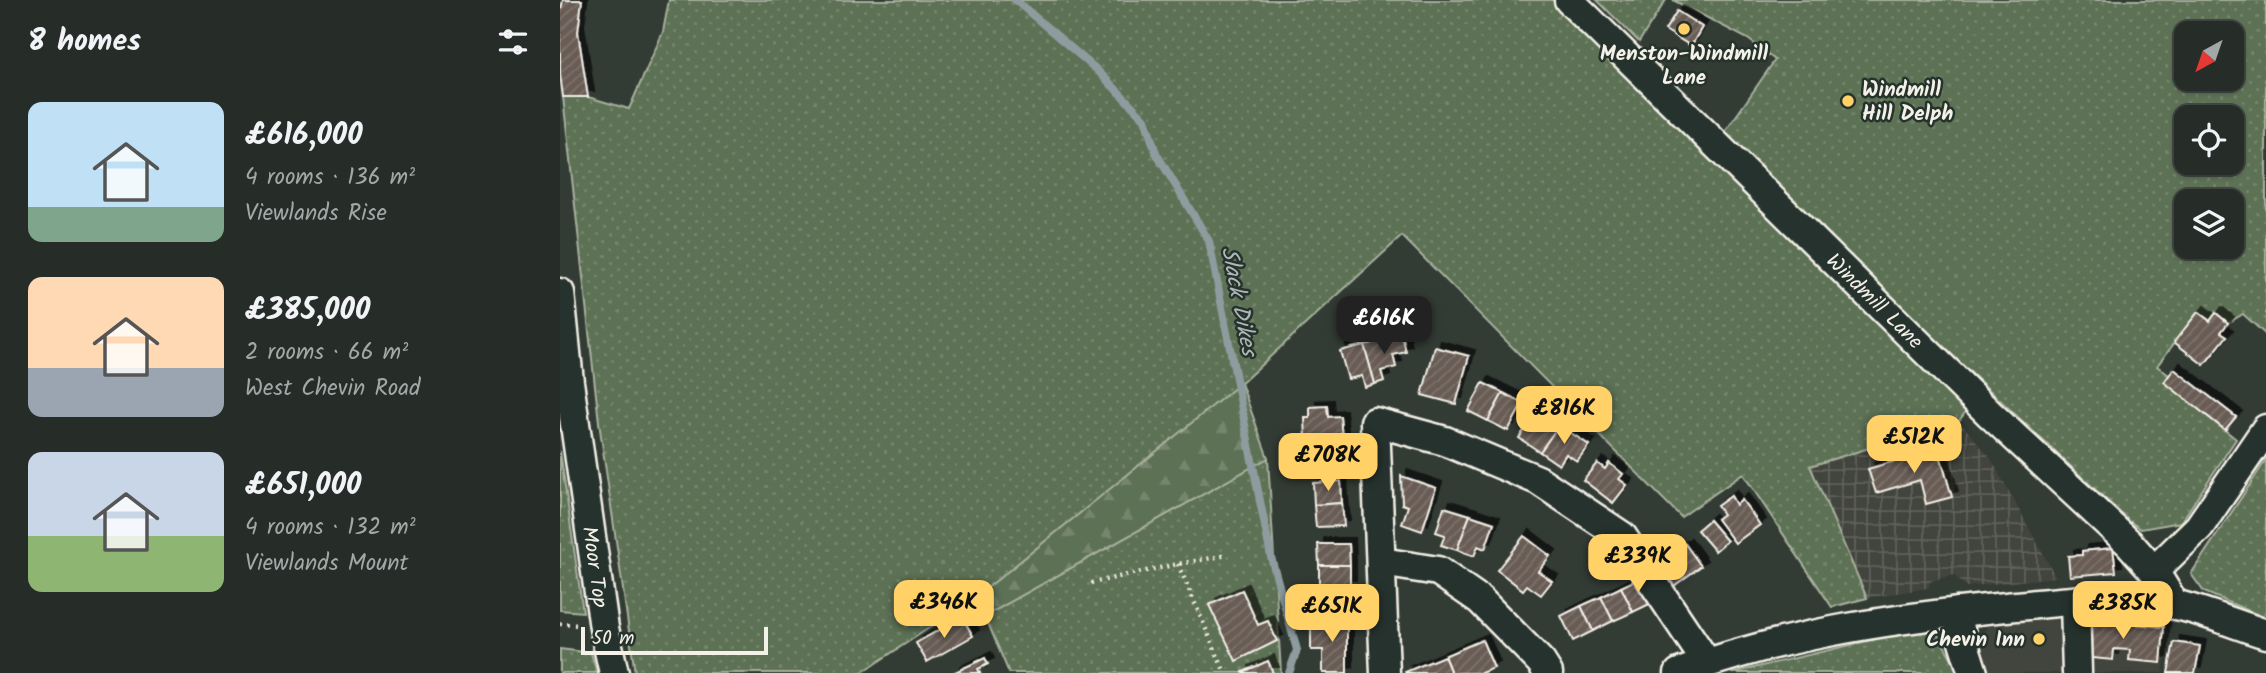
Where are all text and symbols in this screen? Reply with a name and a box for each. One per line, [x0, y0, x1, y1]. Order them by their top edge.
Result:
text: 8 homes [28, 18, 141, 66]
marker: Menston-Windmill Lane [1676, 21, 1692, 37]
north arrow [2174, 21, 2244, 91]
map controls [2174, 21, 2244, 259]
icon: filters [494, 23, 532, 61]
place label: Menston-Windmill Lane [1600, 38, 1768, 95]
place label: Windmill Hill Delph [1862, 74, 1954, 131]
marker: Windmill Hill Delph [1840, 93, 1856, 109]
button: locate [2174, 105, 2244, 175]
text: £616,000 [245, 112, 363, 160]
icon: home [84, 130, 168, 214]
text: 4 rooms · 136 m² [245, 160, 415, 196]
button: layers [2174, 189, 2244, 259]
text: Viewlands Rise [245, 196, 387, 232]
water label: Slack Dikes [1210, 244, 1267, 361]
street label: Windmill Lane [1817, 246, 1931, 358]
text: £385,000 [245, 287, 370, 335]
pin: £616K [1335, 296, 1433, 356]
text: £616K [1353, 301, 1415, 337]
icon: home [84, 305, 168, 389]
text: 2 rooms · 66 m² [245, 335, 408, 371]
text: West Chevin Road [245, 371, 421, 407]
pin: £816K [1515, 386, 1613, 446]
text: £816K [1532, 391, 1596, 427]
pin: £512K [1865, 416, 1963, 475]
text: £512K [1883, 420, 1945, 456]
pin: £708K [1279, 434, 1377, 493]
text: £708K [1295, 438, 1361, 474]
text: £651,000 [245, 462, 362, 510]
icon: home [84, 480, 168, 564]
text: 4 rooms · 132 m² [245, 510, 416, 546]
street label: Moor Top [572, 524, 616, 610]
pin: £339K [1589, 534, 1687, 594]
text: £339K [1604, 539, 1672, 575]
text: Viewlands Mount [245, 546, 409, 582]
pin: £346K [895, 580, 993, 640]
pin: £385K [2074, 582, 2172, 641]
pin: £651K [1283, 584, 1381, 644]
text: £346K [910, 585, 978, 621]
text: £385K [2089, 586, 2157, 622]
text: £651K [1301, 589, 1363, 625]
scale bar [581, 624, 768, 656]
text: 50 m [592, 624, 634, 654]
place label: Chevin Inn [1926, 624, 2025, 657]
marker: Chevin Inn [2031, 631, 2047, 647]

